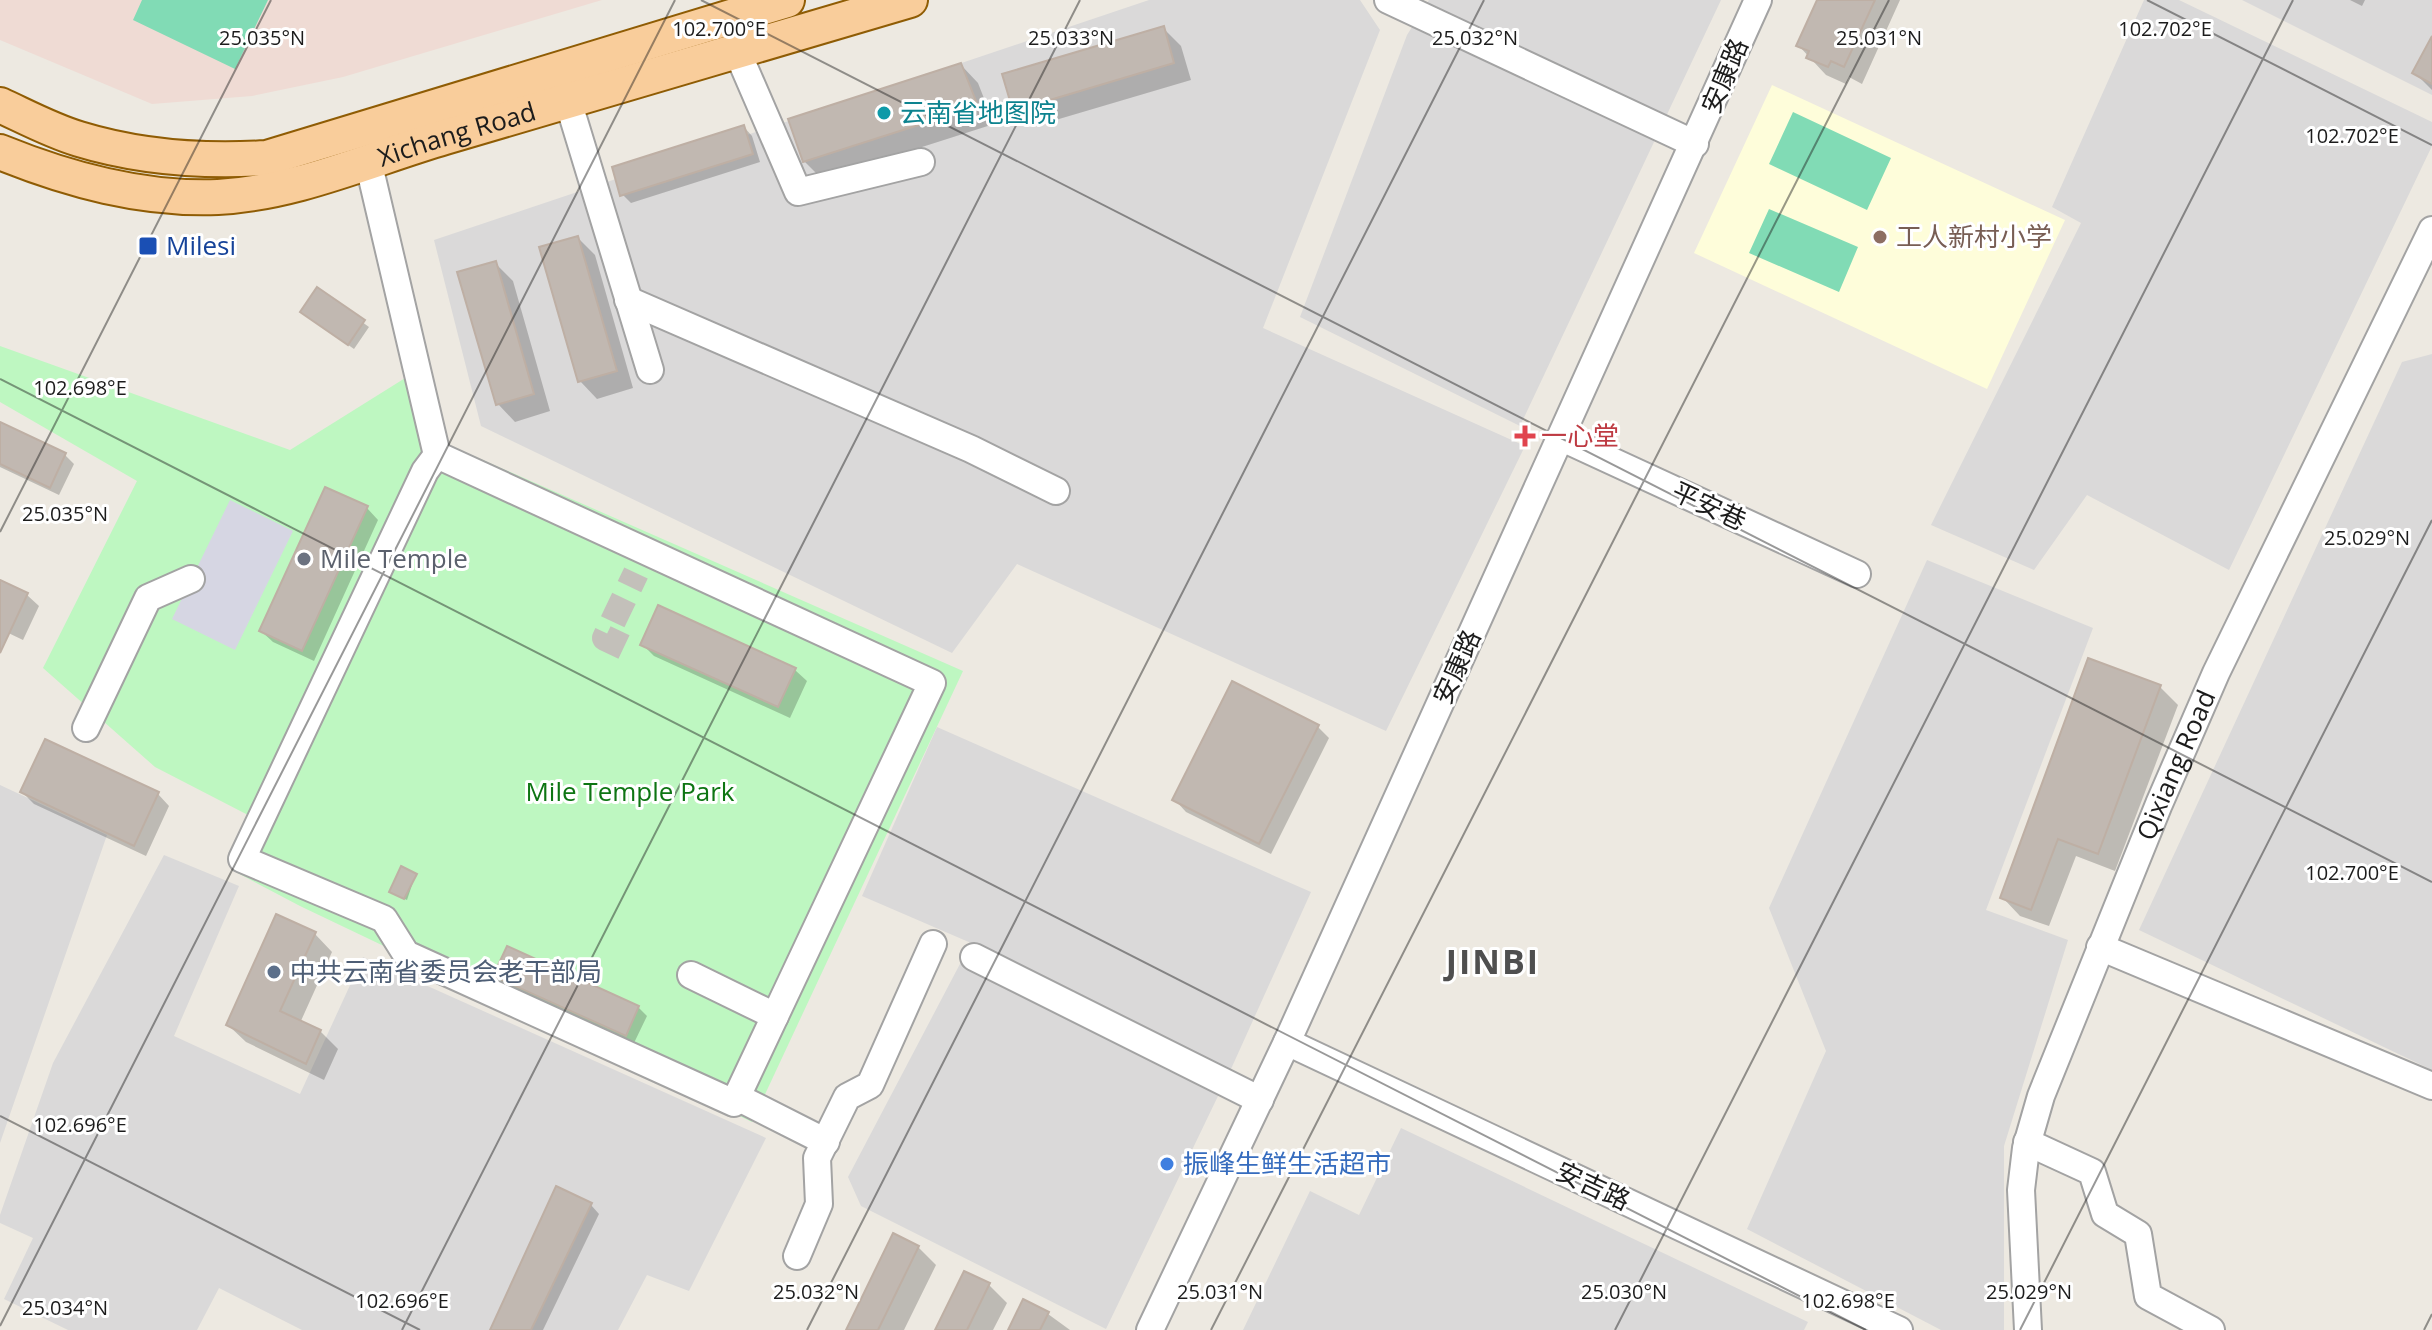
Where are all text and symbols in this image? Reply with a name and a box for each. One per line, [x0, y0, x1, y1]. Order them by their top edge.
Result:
text: 102.700°E [672, 15, 766, 42]
text: 102.702°E [2118, 15, 2212, 42]
text: 25.035°N [219, 24, 305, 51]
text: 25.033°N [1028, 24, 1114, 51]
text: 25.032°N [1432, 24, 1518, 51]
text: 25.031°N [1836, 24, 1922, 51]
street label: 安康路 [1692, 33, 1756, 119]
street label: Xichang Road [373, 92, 540, 175]
place label: 云南省地图院 [900, 94, 1056, 130]
marker: 云南省地图院 [875, 104, 893, 122]
text: 102.702°E [2305, 122, 2399, 149]
place label: 工人新村小学 [1896, 218, 2052, 254]
place label: Milesi [166, 227, 236, 263]
marker: 工人新村小学 [1871, 228, 1889, 246]
marker: Milesi [137, 235, 159, 257]
text: 102.698°E [33, 374, 127, 401]
place label: 一心堂 [1541, 417, 1619, 453]
marker: 一心堂 [1516, 427, 1534, 445]
street label: 平安巷 [1666, 472, 1752, 538]
text: 25.035°N [22, 500, 108, 527]
text: 25.029°N [2324, 524, 2410, 551]
place label: Mile Temple [320, 540, 468, 576]
marker: Mile Temple [295, 550, 313, 568]
street label: 安康路 [1424, 624, 1488, 710]
street label: Qixiang Road [2127, 684, 2224, 845]
park label: Mile Temple Park [525, 773, 735, 809]
text: 102.700°E [2305, 859, 2399, 886]
district label: JINBI [1443, 938, 1540, 984]
place label: 中共云南省委员会老干部局 [290, 953, 602, 989]
marker: 中共云南省委员会老干部局 [265, 963, 283, 981]
text: 102.696°E [33, 1111, 127, 1138]
place label: 振峰生鲜生活超市 [1183, 1145, 1391, 1181]
street label: 安吉路 [1550, 1152, 1636, 1218]
marker: 振峰生鲜生活超市 [1158, 1155, 1176, 1173]
text: 25.032°N [773, 1278, 859, 1305]
text: 25.031°N [1177, 1278, 1263, 1305]
text: 25.030°N [1581, 1278, 1667, 1305]
text: 25.029°N [1986, 1278, 2072, 1305]
text: 102.696°E [355, 1287, 449, 1314]
text: 102.698°E [1801, 1287, 1895, 1314]
text: 25.034°N [22, 1294, 108, 1321]

